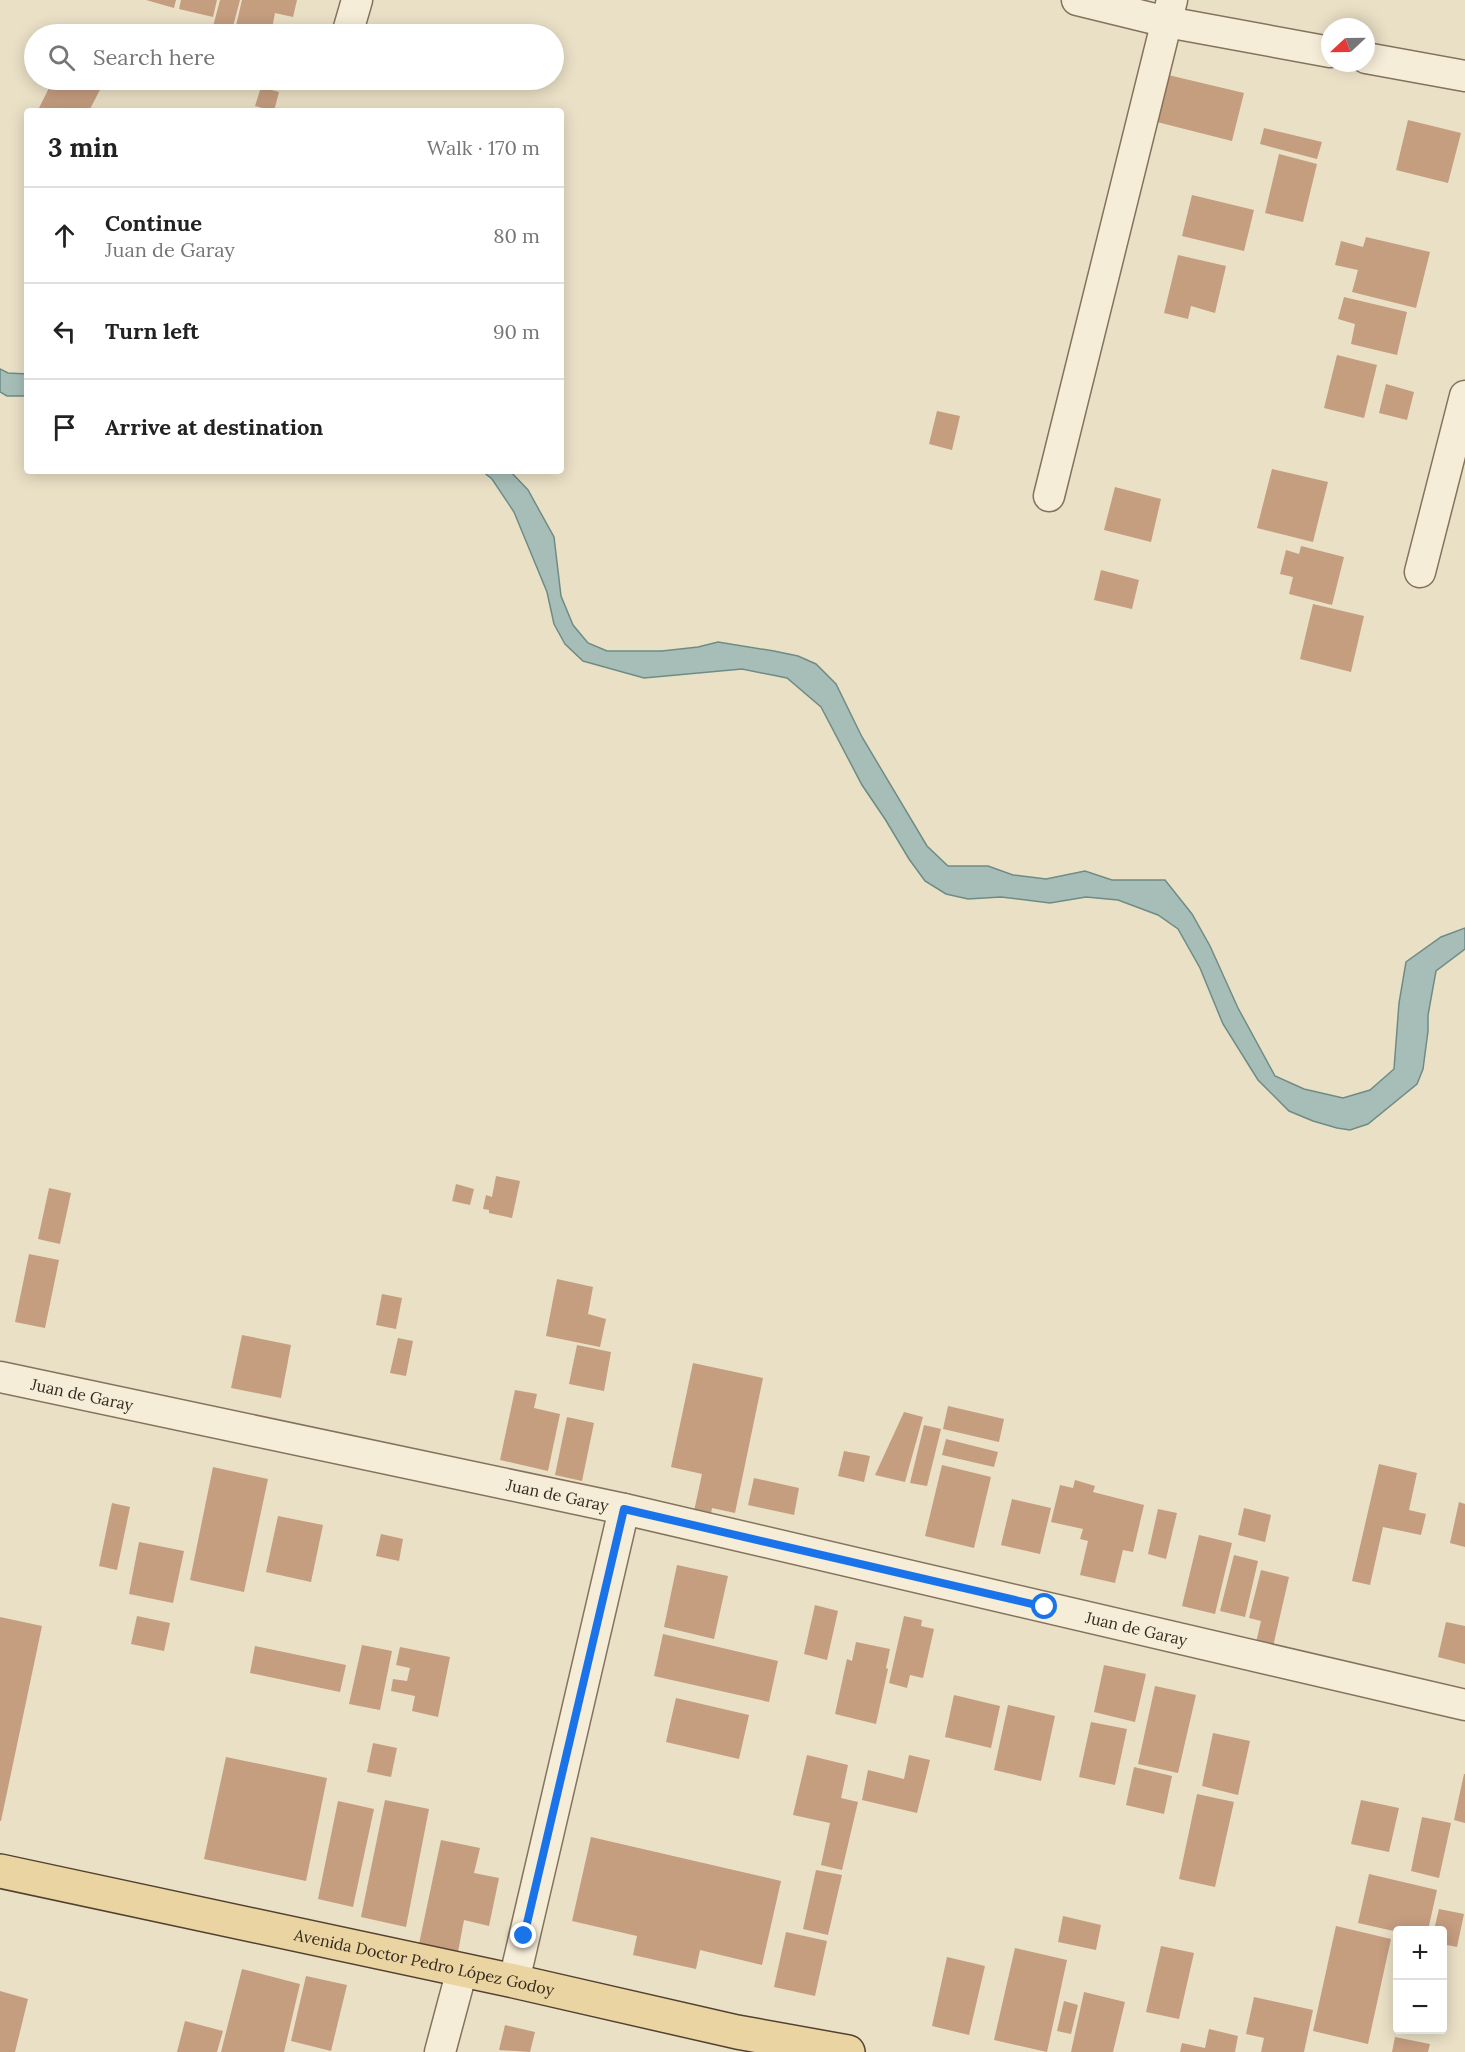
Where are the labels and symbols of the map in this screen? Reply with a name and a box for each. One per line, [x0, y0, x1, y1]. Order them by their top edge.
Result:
north arrow [1321, 18, 1375, 72]
street label: Juan de Garay [28, 1374, 136, 1415]
street label: Juan de Garay [504, 1474, 611, 1516]
route start [1031, 1593, 1057, 1619]
street label: Juan de Garay [1083, 1607, 1190, 1650]
route end [510, 1922, 536, 1948]
street label: Avenida Doctor Pedro López Godoy [292, 1924, 557, 2000]

